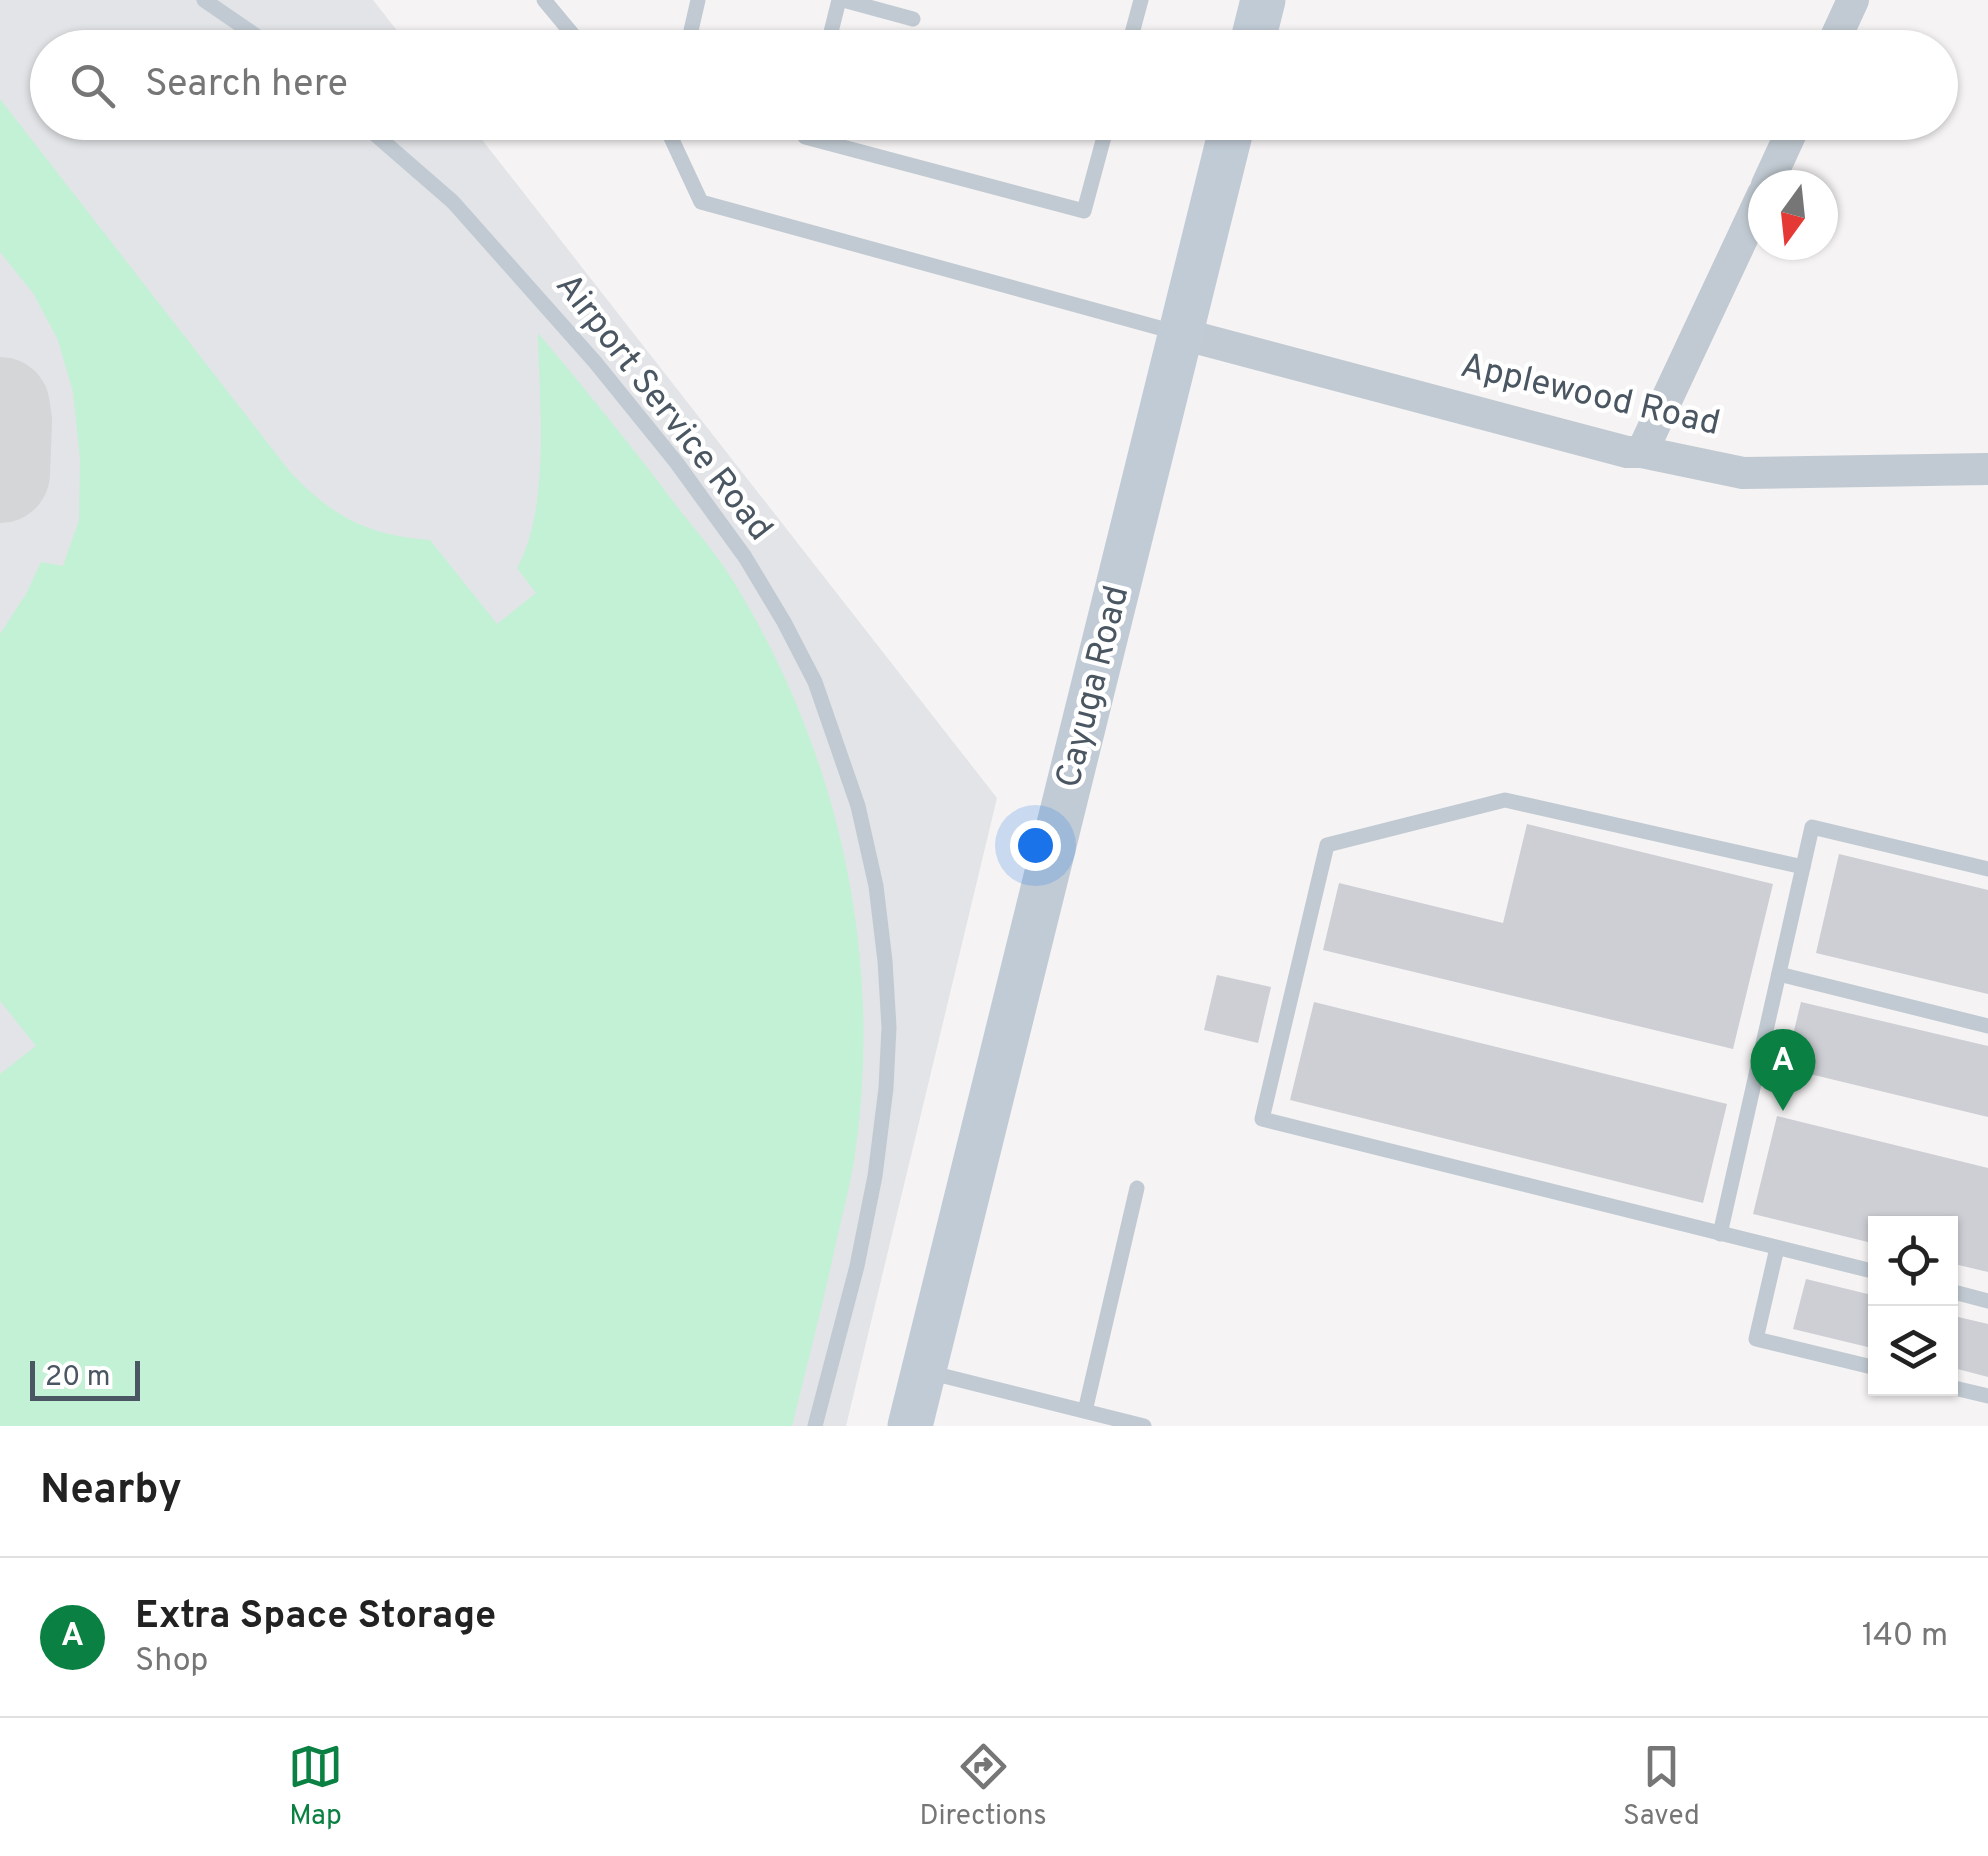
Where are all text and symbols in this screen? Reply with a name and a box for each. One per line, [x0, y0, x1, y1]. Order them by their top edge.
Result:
search box [30, 30, 1958, 140]
icon: search [65, 58, 120, 113]
text: Search here [145, 61, 348, 110]
north arrow [1748, 170, 1838, 260]
street label: Airport Service Road [545, 265, 781, 551]
street label: Applewood Road [1456, 345, 1724, 447]
street label: Cayuga Road [1048, 581, 1140, 793]
your location [1010, 820, 1061, 871]
pin: A [1750, 1028, 1816, 1111]
map controls [1868, 1216, 1958, 1396]
button: locate [1868, 1216, 1958, 1306]
button: layers [1868, 1306, 1958, 1396]
scale bar [30, 1356, 140, 1400]
text: 20 m [45, 1360, 110, 1396]
text: Nearby [40, 1465, 182, 1518]
text: Extra Space Storage [135, 1593, 496, 1642]
text: A [61, 1617, 84, 1657]
text: 140 m [1862, 1617, 1948, 1657]
text: Shop [135, 1642, 208, 1682]
tab: Map [288, 1739, 343, 1835]
tab: Directions [919, 1739, 1047, 1835]
tab: Saved [1623, 1739, 1700, 1835]

